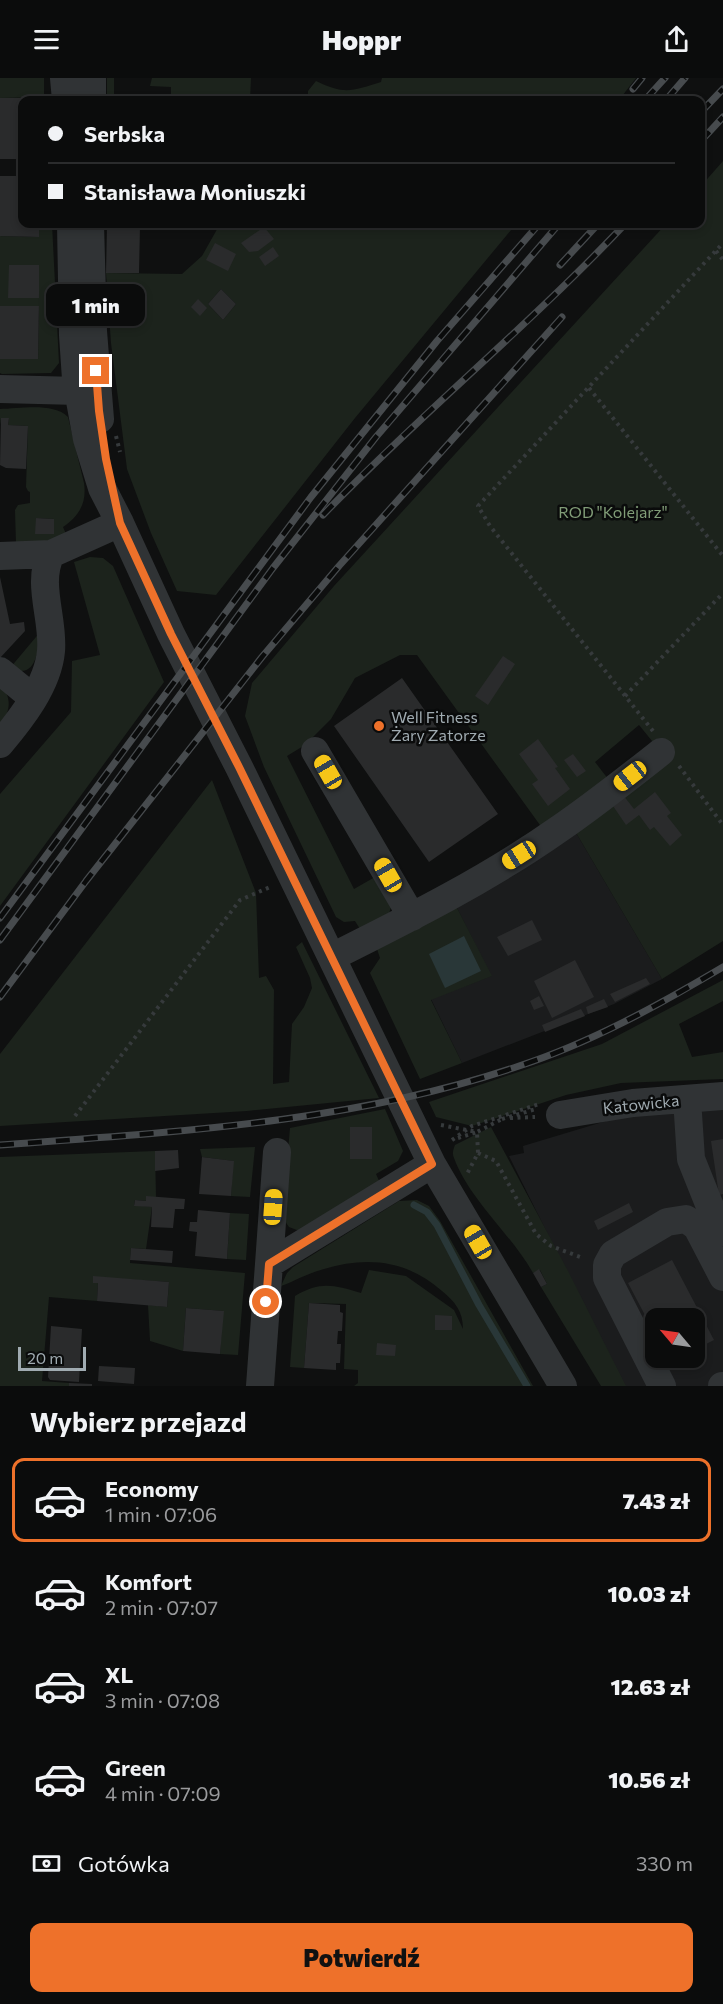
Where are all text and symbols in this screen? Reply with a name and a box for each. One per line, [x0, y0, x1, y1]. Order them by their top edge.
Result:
icon: menu [30, 23, 63, 56]
text: Hoppr [322, 23, 401, 56]
icon: share [660, 23, 693, 56]
text: Serbska [84, 120, 165, 147]
text: Stanisława Moniuszki [84, 178, 306, 205]
callout: 1 min [46, 284, 146, 326]
text: 1 min [71, 293, 120, 317]
route end [82, 357, 109, 384]
park label: ROD "Kolejarz" [558, 502, 668, 521]
place label: Well Fitness Żary Zatorze [391, 707, 486, 744]
marker: Well Fitness Żary Zatorze [372, 719, 386, 733]
car [311, 752, 345, 792]
car [610, 758, 650, 794]
car [499, 838, 539, 872]
car [371, 855, 405, 895]
street label: Katowicka [602, 1090, 680, 1117]
car [263, 1188, 283, 1226]
car [461, 1222, 495, 1262]
route start [252, 1288, 279, 1315]
north arrow [645, 1308, 705, 1368]
map controls [645, 1308, 705, 1368]
scale bar [18, 1344, 86, 1372]
text: 20 m [27, 1348, 63, 1367]
text: Wybierz przejazd [30, 1405, 247, 1438]
icon: car [33, 1473, 87, 1527]
text: Economy [105, 1475, 199, 1502]
text: 7.43 zł [623, 1487, 690, 1514]
text: 1 min · 07:06 [105, 1502, 217, 1526]
icon: car [33, 1566, 87, 1620]
text: Komfort [105, 1568, 192, 1595]
text: 10.03 zł [608, 1580, 690, 1607]
text: 2 min · 07:07 [105, 1595, 218, 1619]
icon: car [33, 1659, 87, 1713]
text: XL [105, 1661, 133, 1688]
text: 12.63 zł [610, 1673, 690, 1700]
text: 3 min · 07:08 [105, 1688, 220, 1712]
icon: car [33, 1752, 87, 1806]
text: Green [105, 1754, 166, 1781]
text: 10.56 zł [608, 1766, 690, 1793]
text: 4 min · 07:09 [105, 1781, 221, 1805]
icon: cash [30, 1847, 63, 1880]
text: Gotówka [78, 1850, 170, 1877]
text: 330 m [636, 1851, 693, 1875]
button: Potwierdź [30, 1923, 693, 1992]

